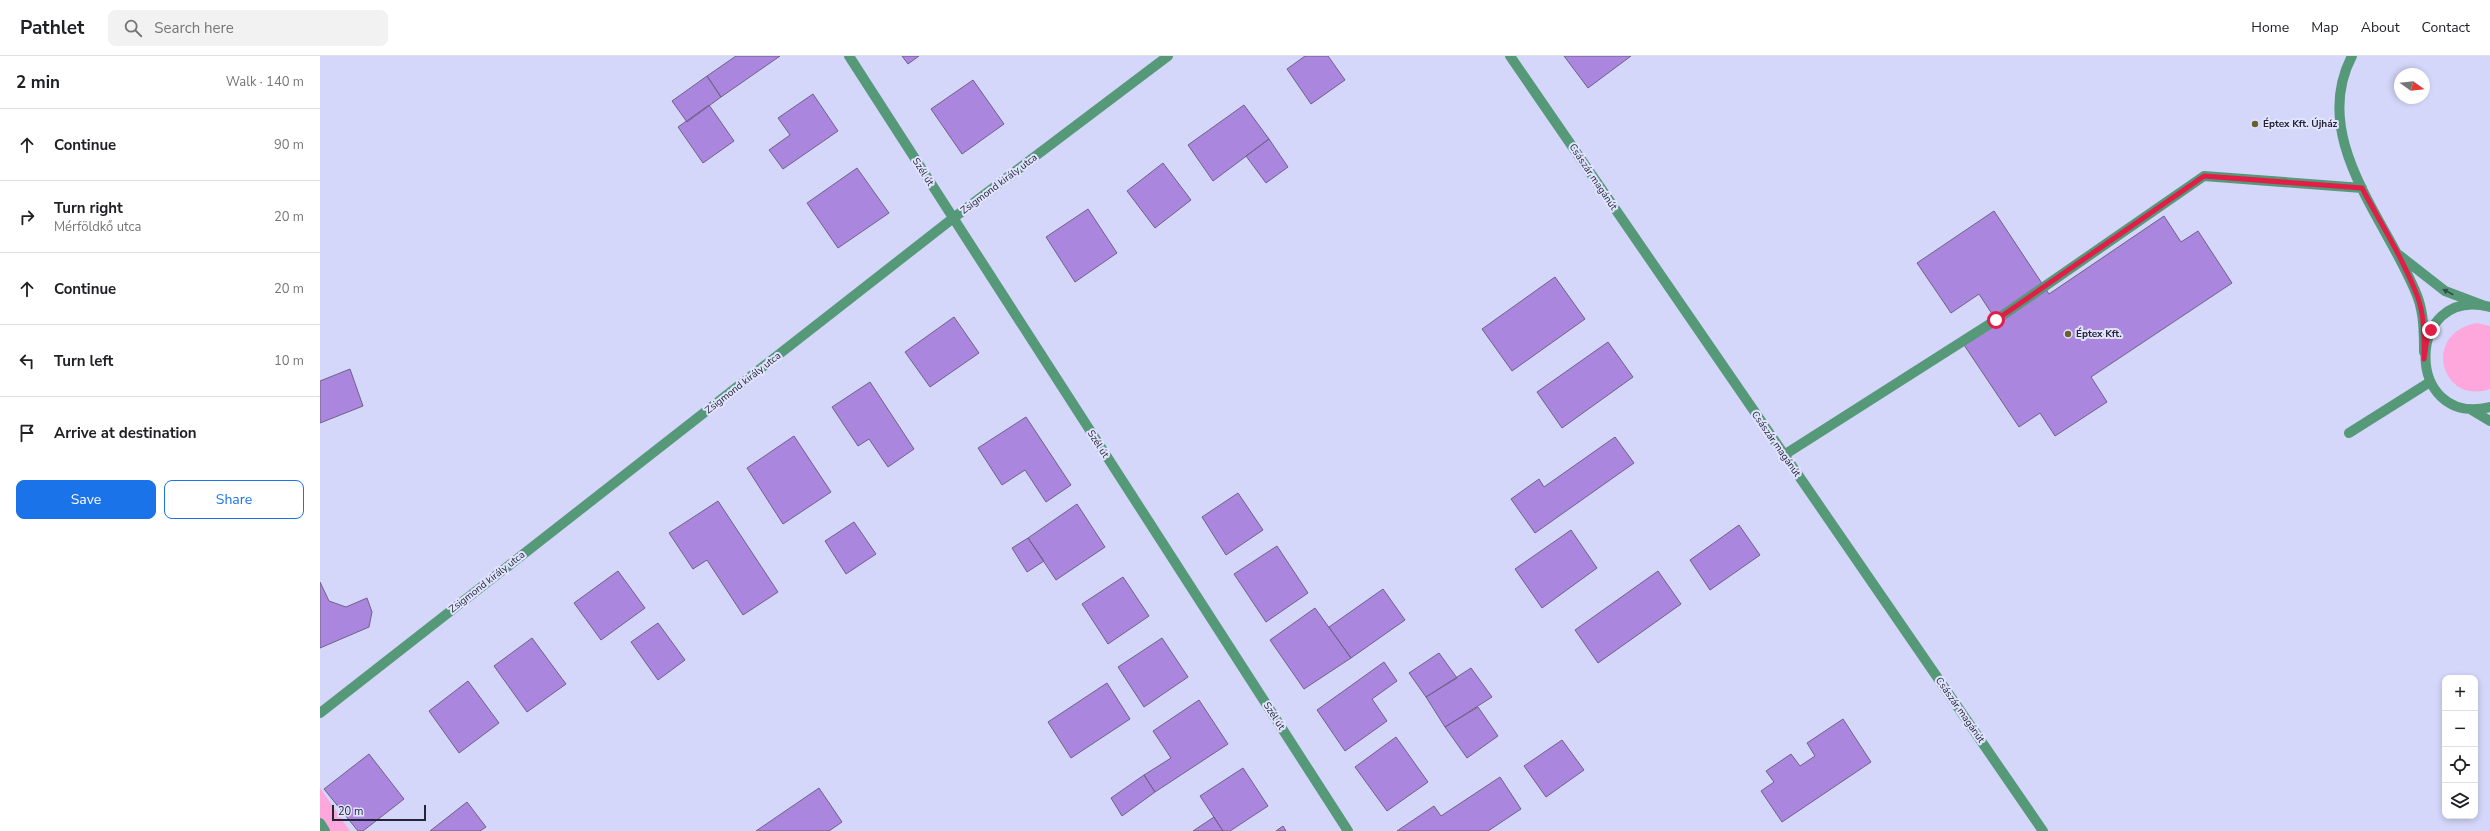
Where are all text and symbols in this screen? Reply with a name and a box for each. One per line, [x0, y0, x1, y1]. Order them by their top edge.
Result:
search box [108, 10, 388, 46]
text: Pathlet [20, 15, 84, 41]
icon: search [122, 17, 144, 39]
text: Search here [154, 18, 234, 38]
text: Home [2251, 18, 2289, 37]
text: Map [2311, 18, 2339, 37]
text: About [2361, 18, 2400, 37]
text: Contact [2422, 18, 2470, 37]
north arrow [2394, 68, 2430, 104]
text: 2 min [16, 71, 60, 94]
text: Walk · 140 m [226, 73, 304, 91]
place label: Éptex Kft. Újház [2263, 117, 2338, 131]
marker: Éptex Kft. Újház [2250, 119, 2260, 129]
icon: ahead [16, 134, 38, 156]
text: Continue [54, 135, 116, 155]
text: 90 m [274, 136, 304, 154]
street label: Császár magánút [1566, 141, 1621, 213]
street label: Zsigmond király utca [958, 151, 1040, 217]
street label: Szél út [909, 155, 937, 189]
text: Turn right [54, 198, 123, 218]
icon: right [16, 206, 38, 228]
text: 20 m [274, 208, 304, 226]
text: Mérföldkő utca [54, 218, 141, 236]
icon: ahead [16, 278, 38, 300]
text: Continue [54, 279, 116, 299]
text: 20 m [274, 280, 304, 298]
one-way arrow [2442, 289, 2453, 295]
route start [1987, 311, 2005, 329]
route end [2422, 321, 2440, 339]
place label: Éptex Kft. [2076, 327, 2122, 341]
marker: Éptex Kft. [2063, 329, 2073, 339]
street label: Zsigmond király utca [702, 349, 784, 417]
icon: left [16, 350, 38, 372]
text: Turn left [54, 351, 113, 371]
text: 10 m [274, 352, 304, 370]
street label: Császár magánút [1748, 408, 1804, 480]
icon: arrive [16, 422, 38, 444]
text: Arrive at destination [54, 423, 197, 443]
street label: Szél út [1084, 427, 1112, 461]
button: Save [16, 480, 156, 519]
button: Share [164, 480, 304, 519]
street label: Zsigmond király utca [446, 548, 528, 616]
street label: Császár magánút [1932, 674, 1988, 746]
map controls [2442, 675, 2478, 819]
button: + [2442, 675, 2478, 711]
street label: Szél út [1260, 699, 1288, 733]
button: − [2442, 711, 2478, 747]
button: locate [2442, 747, 2478, 783]
button: layers [2442, 783, 2478, 819]
scale bar [332, 803, 426, 822]
text: 20 m [338, 804, 363, 819]

